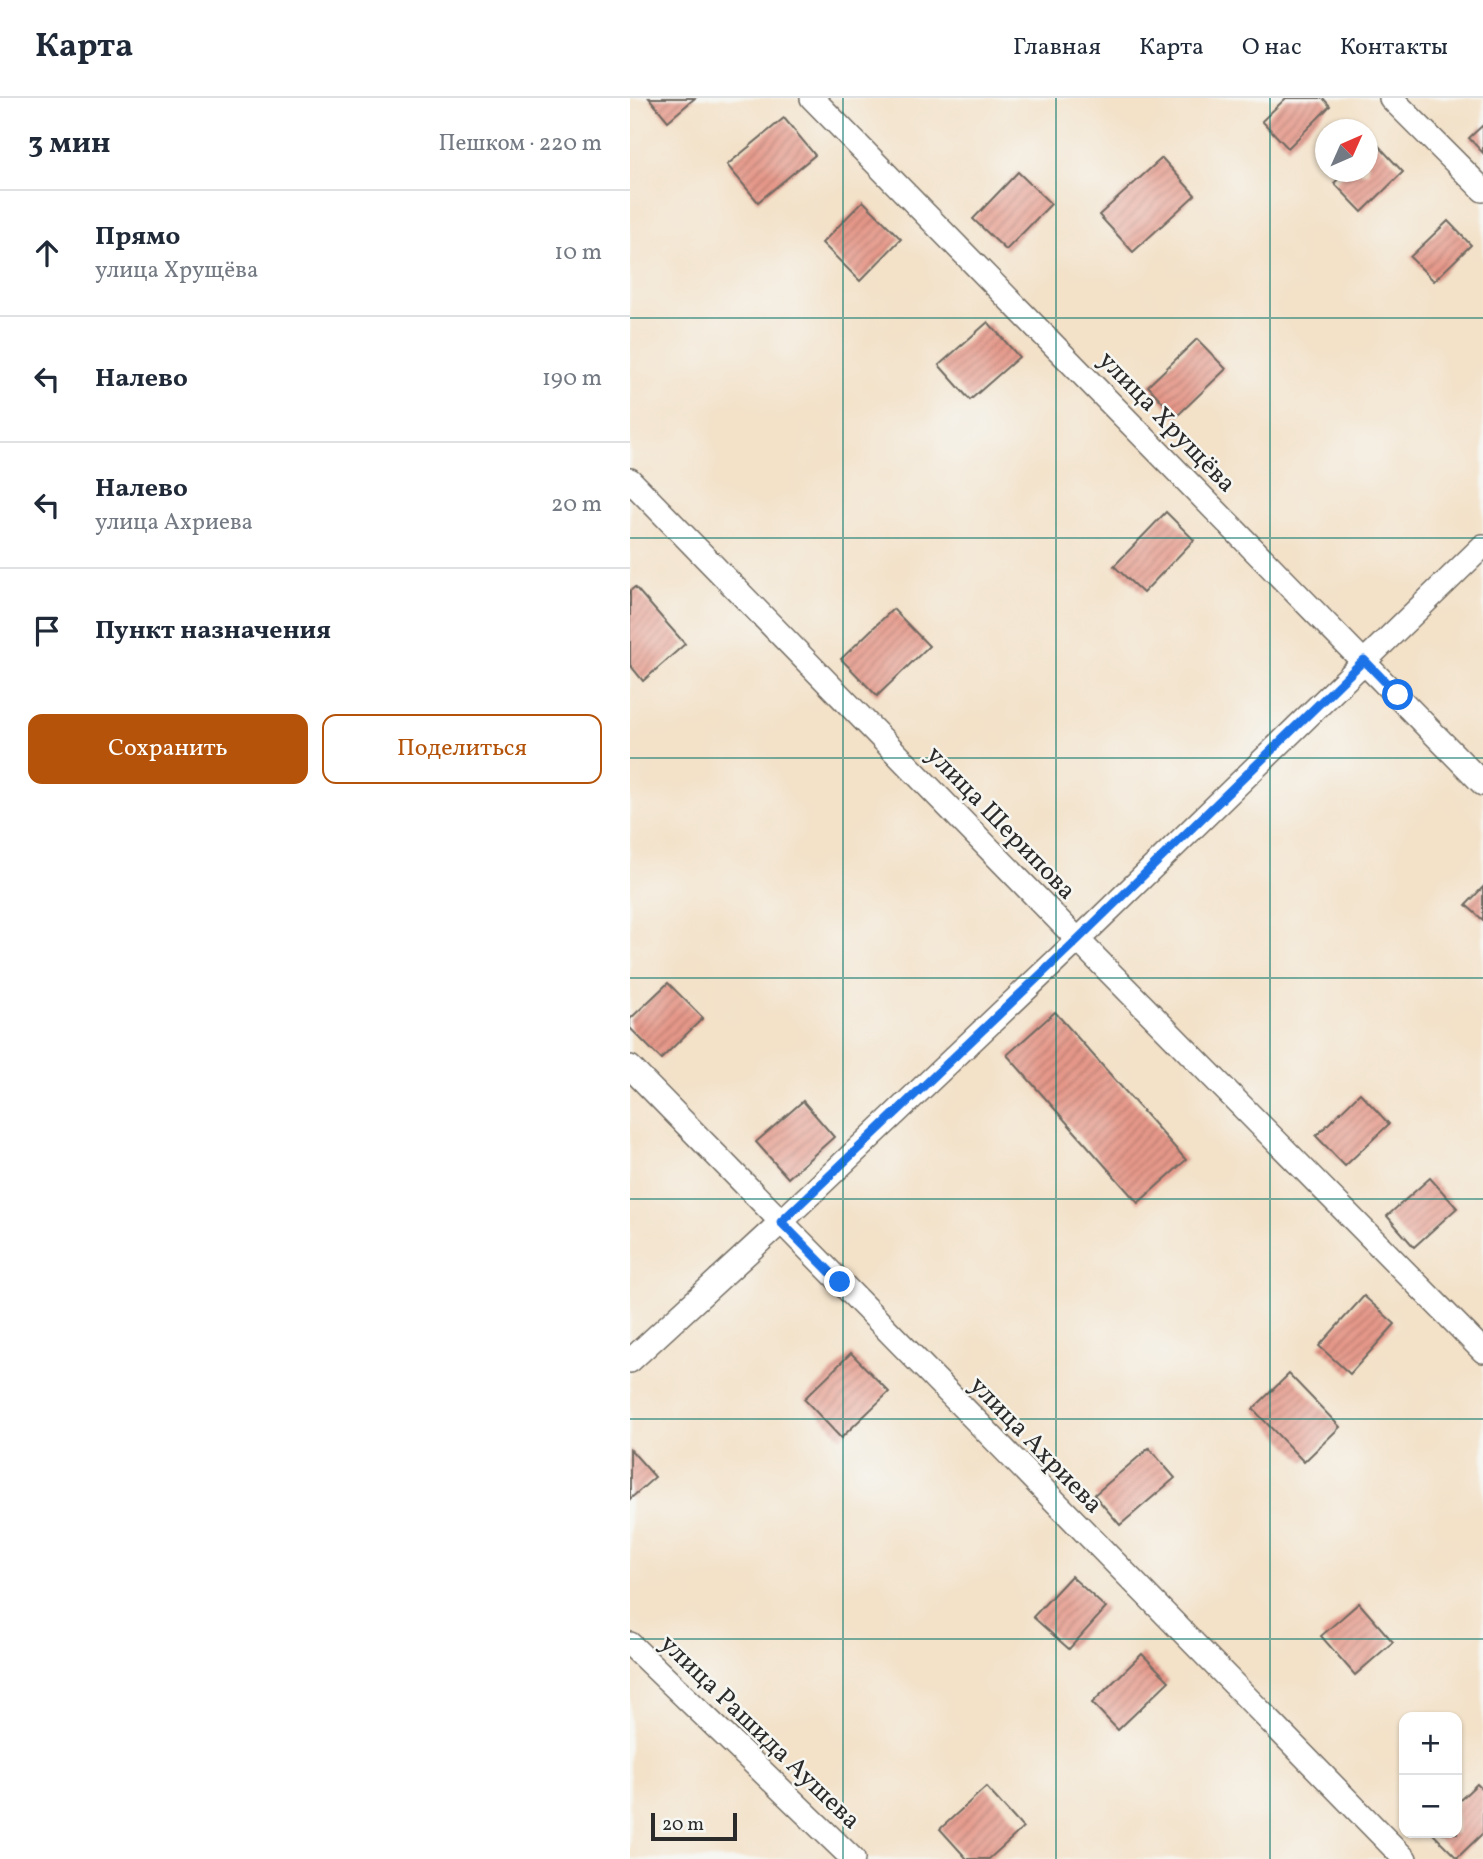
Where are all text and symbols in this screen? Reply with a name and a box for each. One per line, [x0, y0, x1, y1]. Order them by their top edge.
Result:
text: Карта [35, 25, 133, 71]
text: Главная [1013, 31, 1101, 65]
text: Карта [1139, 31, 1204, 65]
text: О нас [1242, 31, 1302, 65]
text: Контакты [1340, 31, 1448, 65]
north arrow [1315, 119, 1378, 182]
text: 3 мин [28, 123, 111, 165]
text: Пешком · 220 m [438, 128, 602, 160]
text: Прямо [95, 219, 180, 255]
icon: ahead [28, 234, 66, 272]
text: 10 m [554, 237, 602, 269]
text: улица Хрущёва [95, 255, 258, 287]
street label: улица Хрущёва [1089, 343, 1244, 501]
icon: left [28, 360, 66, 398]
text: Налево [95, 361, 188, 397]
text: 190 m [542, 363, 602, 395]
text: Налево [95, 471, 188, 507]
icon: left [28, 486, 66, 524]
text: 20 m [551, 489, 602, 521]
text: улица Ахриева [95, 507, 253, 539]
icon: arrive [28, 612, 66, 650]
text: Пункт назначения [95, 613, 331, 649]
route start [1382, 679, 1413, 710]
button: Сохранить [28, 714, 308, 784]
button: Поделиться [322, 714, 602, 784]
street label: улица Шерипова [917, 738, 1084, 909]
route end [824, 1266, 855, 1297]
street label: улица Ахриева [961, 1369, 1111, 1522]
street label: улица Рашида Аушева [651, 1627, 868, 1838]
map controls [1399, 1712, 1462, 1838]
button: + [1399, 1712, 1462, 1775]
button: − [1399, 1775, 1462, 1838]
scale bar [651, 1810, 737, 1842]
text: 20 m [662, 1812, 704, 1838]

